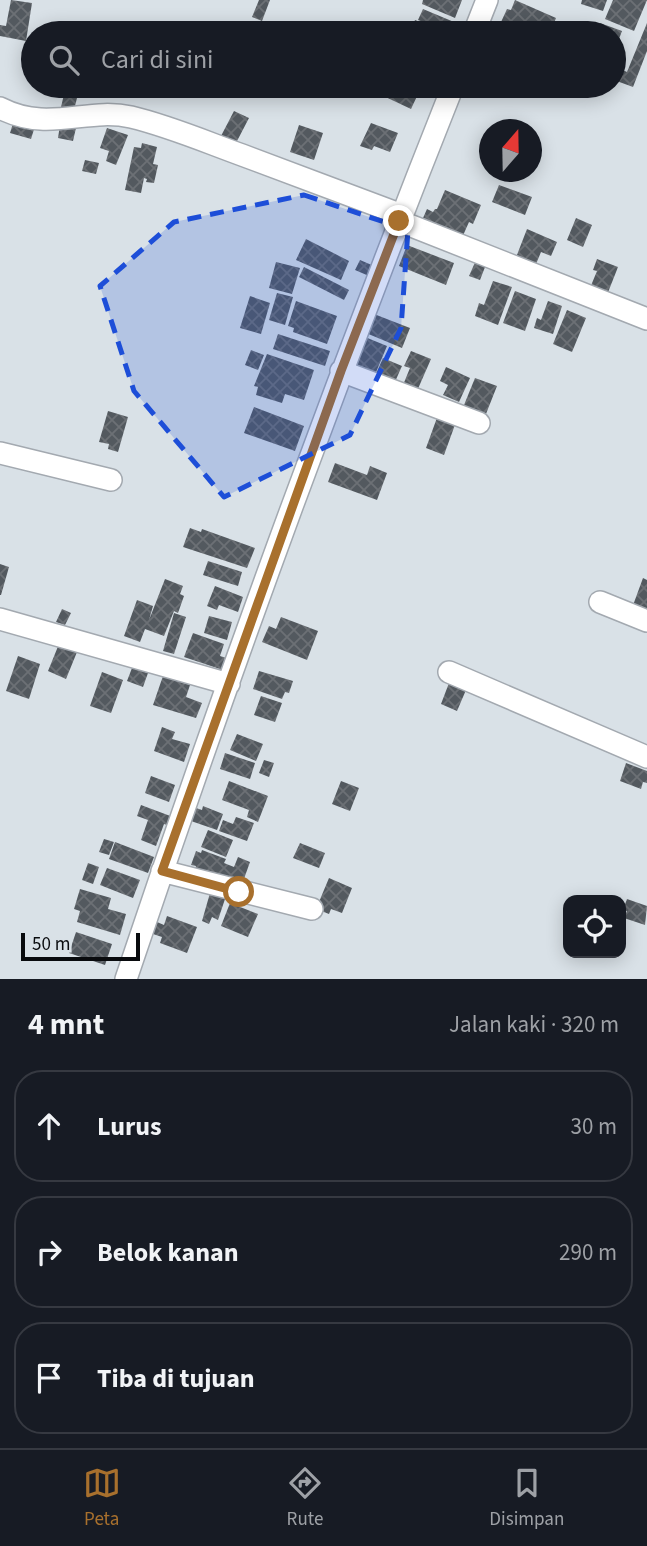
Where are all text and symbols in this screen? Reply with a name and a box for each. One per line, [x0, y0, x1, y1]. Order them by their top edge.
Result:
search box [21, 21, 626, 98]
icon: search [45, 41, 83, 79]
text: Cari di sini [101, 41, 214, 78]
north arrow [479, 119, 542, 182]
route end [383, 205, 414, 236]
route start [223, 876, 254, 907]
map controls [563, 895, 626, 958]
button: locate [563, 895, 626, 958]
scale bar [21, 930, 140, 962]
text: 50 m [32, 931, 70, 958]
text: 4 mnt [28, 1003, 104, 1046]
text: Jalan kaki · 320 m [449, 1008, 619, 1041]
icon: ahead [30, 1107, 68, 1145]
text: Lurus [97, 1108, 162, 1145]
text: 30 m [570, 1110, 617, 1143]
icon: right [30, 1233, 68, 1271]
text: Belok kanan [97, 1234, 239, 1271]
text: 290 m [559, 1236, 617, 1269]
icon: arrive [30, 1359, 68, 1397]
text: Tiba di tujuan [97, 1360, 255, 1397]
tab: Peta [83, 1464, 121, 1533]
tab: Rute [286, 1464, 324, 1533]
tab: Disimpan [489, 1464, 564, 1533]

